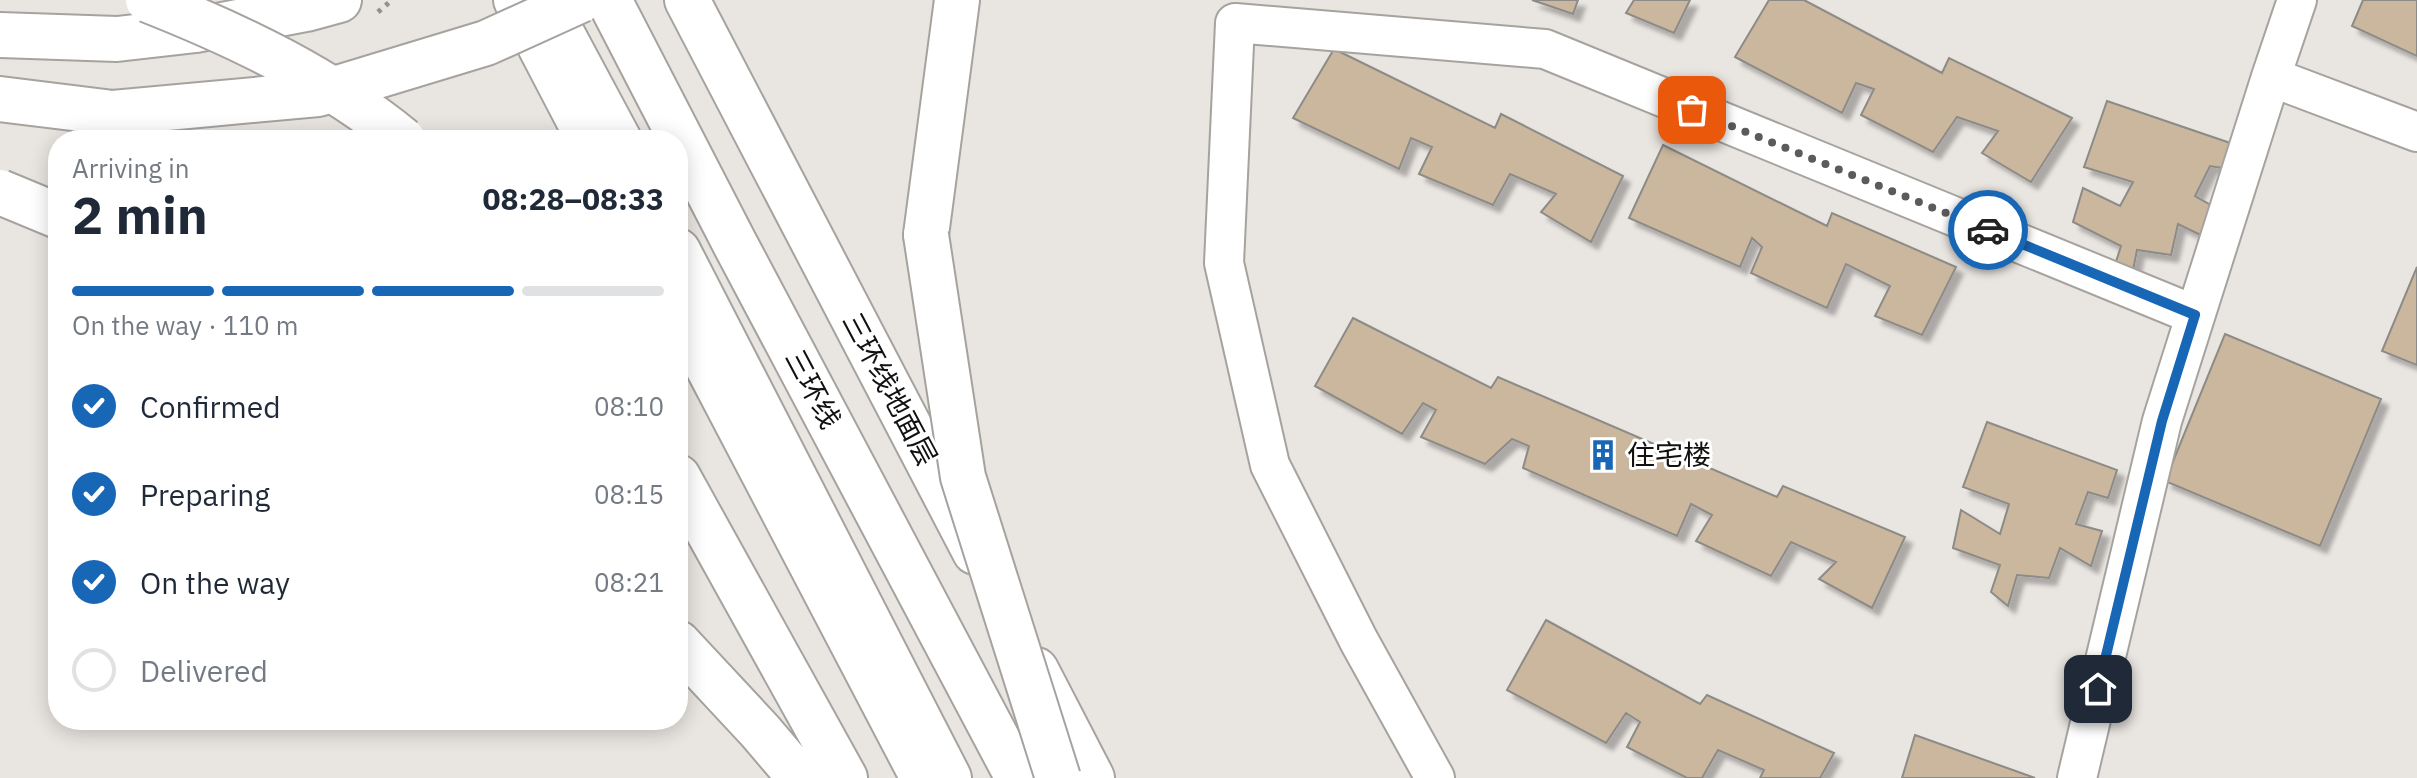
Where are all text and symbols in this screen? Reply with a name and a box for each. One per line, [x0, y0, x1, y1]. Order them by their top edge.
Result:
pin [1658, 76, 1726, 144]
icon: bag [1670, 88, 1714, 132]
text: Arriving in [72, 151, 189, 185]
text: 08:28–08:33 [483, 179, 664, 218]
text: 2 min [72, 181, 208, 248]
courier [1948, 190, 2028, 270]
icon: car [1966, 208, 2010, 252]
street label: 三环线地面层 [835, 306, 946, 472]
text: On the way · 110 m [72, 308, 298, 342]
street label: 三环线 [777, 343, 849, 435]
icon: check [72, 384, 116, 428]
text: Confirmed [140, 387, 281, 426]
text: 08:10 [594, 389, 664, 423]
place label: 住宅楼 [1627, 436, 1711, 473]
building icon: 住宅楼 [1586, 438, 1620, 472]
icon: check [72, 472, 116, 516]
text: Preparing [140, 475, 270, 514]
text: 08:15 [594, 477, 664, 511]
icon: check [72, 560, 116, 604]
text: On the way [140, 563, 290, 602]
text: 08:21 [594, 565, 664, 599]
text: Delivered [140, 651, 268, 690]
pin [2064, 655, 2132, 723]
icon: home [2076, 667, 2120, 711]

